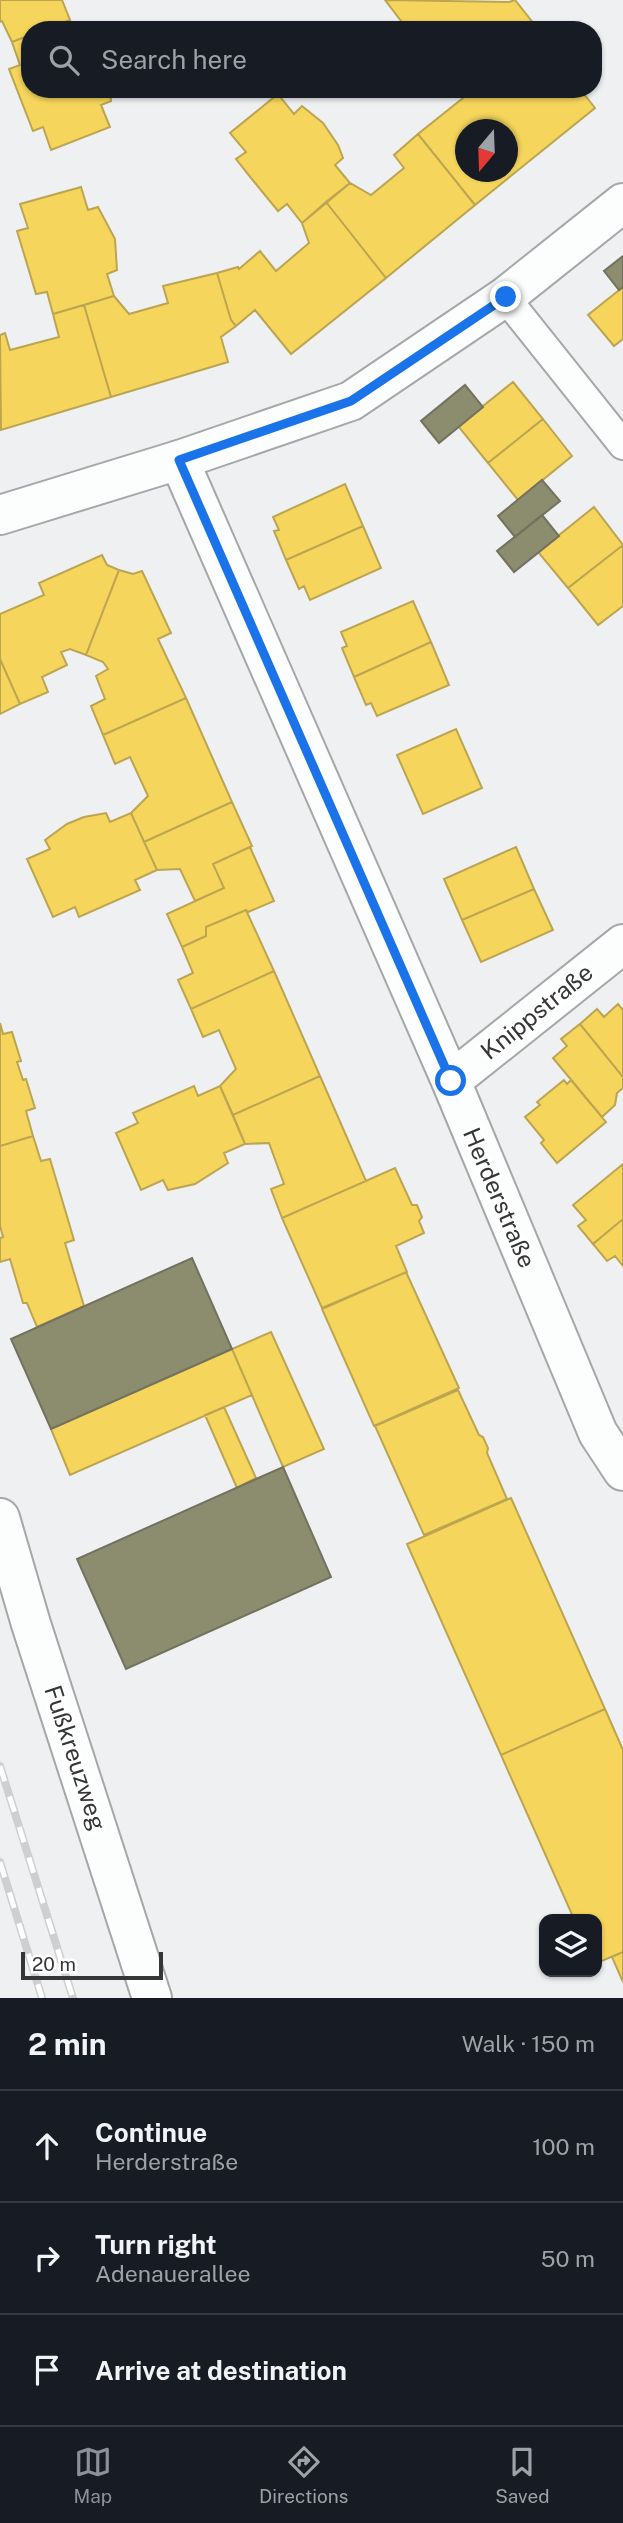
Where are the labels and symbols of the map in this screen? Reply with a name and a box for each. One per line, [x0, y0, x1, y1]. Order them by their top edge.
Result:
north arrow [455, 119, 518, 182]
route end [490, 281, 521, 312]
street label: Knippstraße [475, 958, 598, 1065]
route start [435, 1065, 466, 1096]
street label: Herderstraße [458, 1123, 542, 1272]
street label: Fußkreuzweg [39, 1682, 113, 1834]
scale bar [21, 1949, 163, 1981]

